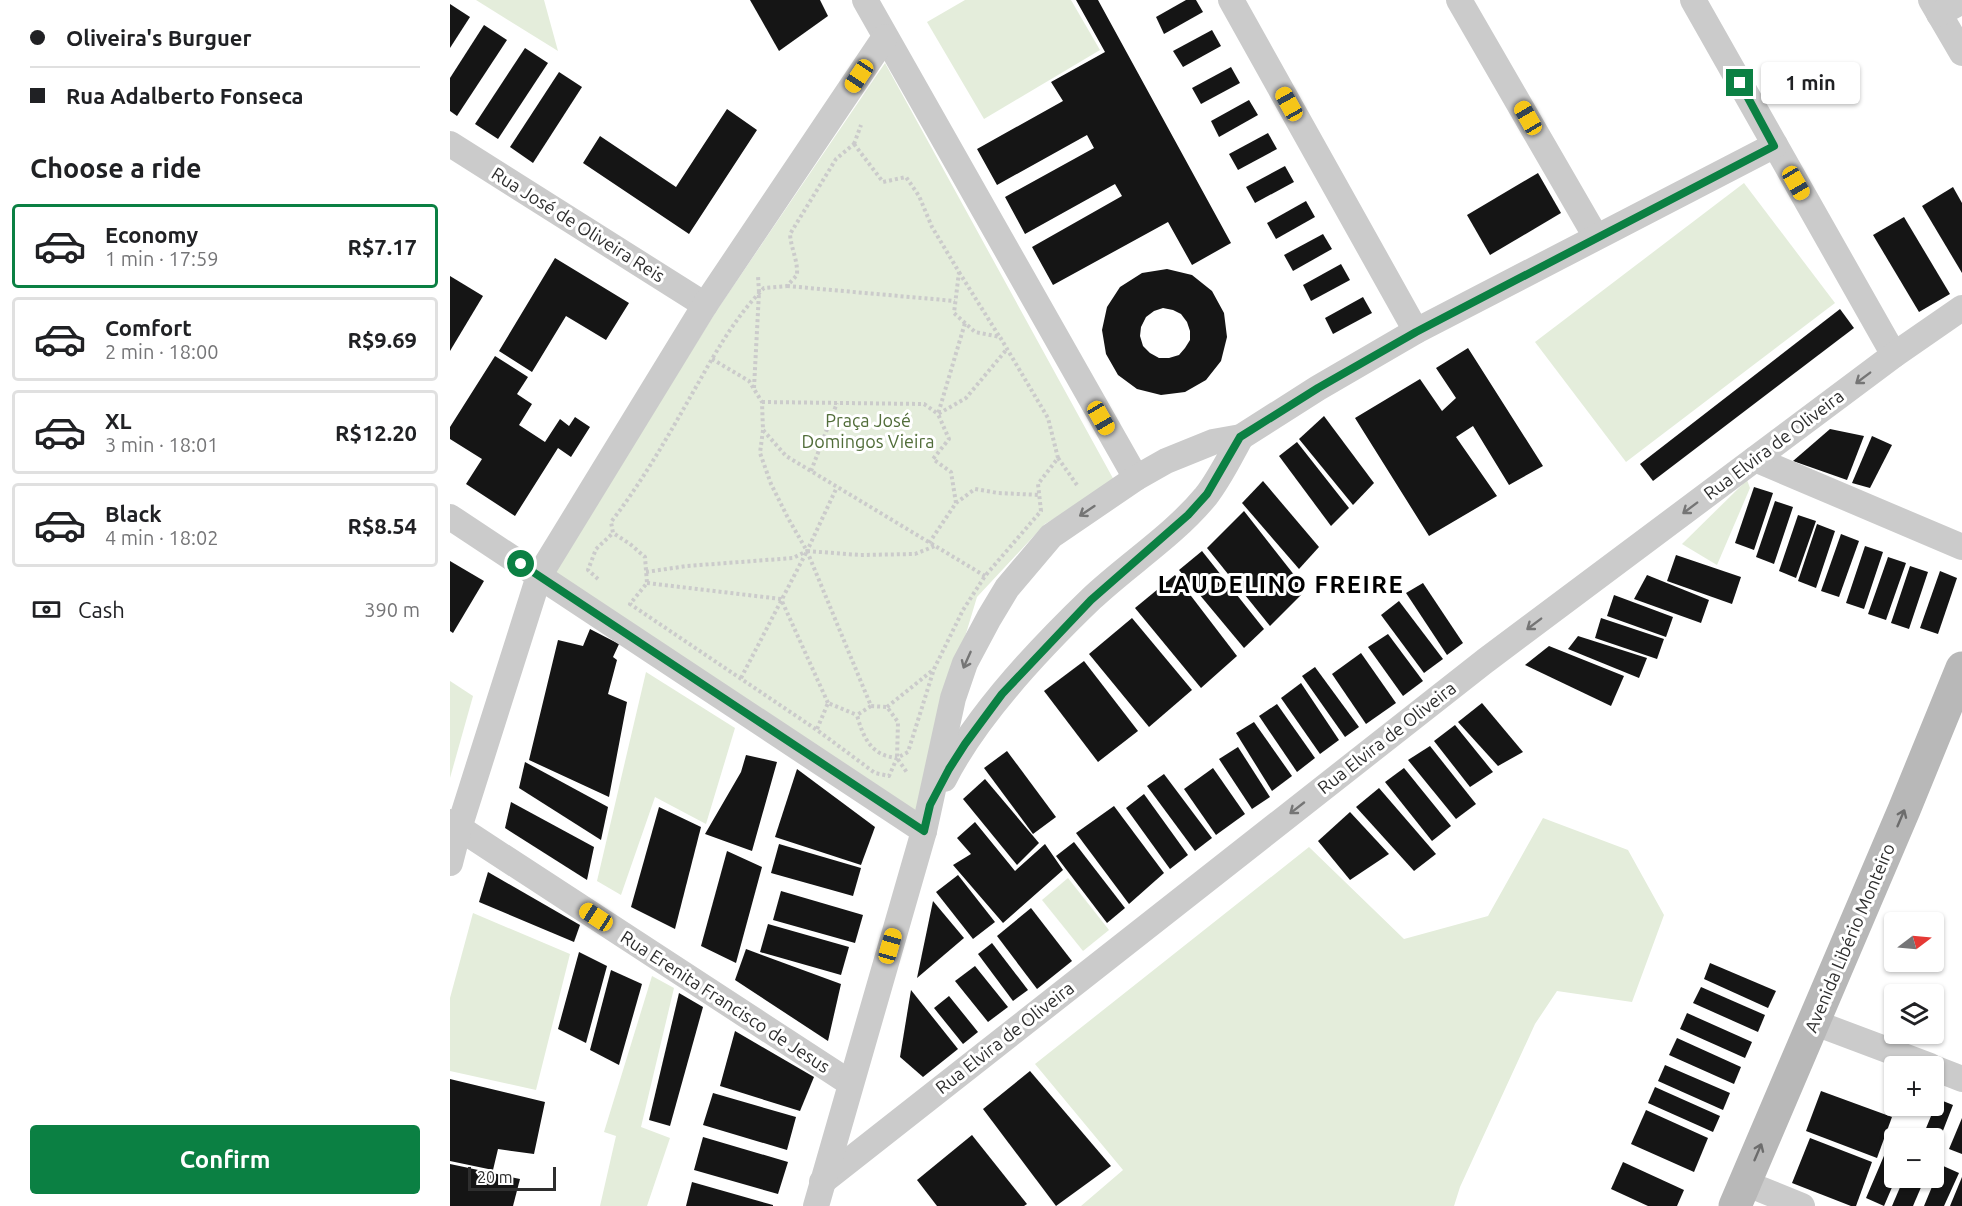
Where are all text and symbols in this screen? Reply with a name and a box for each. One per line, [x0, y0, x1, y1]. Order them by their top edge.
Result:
text: Oliveira's Burguer [66, 25, 252, 50]
car [841, 56, 877, 96]
callout: 1 min [1761, 62, 1860, 104]
route end [1726, 69, 1753, 96]
text: 1 min [1785, 71, 1836, 94]
text: Rua Adalberto Fonseca [66, 83, 304, 108]
car [1272, 84, 1306, 124]
car [1511, 98, 1545, 138]
text: Choose a ride [30, 153, 202, 183]
street label: Rua José de Oliveira Reis [488, 163, 669, 286]
car [1779, 163, 1813, 203]
icon: car [33, 219, 87, 273]
text: Economy [105, 222, 198, 247]
text: R$7.17 [348, 234, 417, 259]
text: 1 min · 17:59 [105, 247, 219, 270]
icon: car [33, 312, 87, 366]
text: Comfort [105, 315, 192, 340]
text: R$9.69 [348, 327, 417, 352]
text: 2 min · 18:00 [105, 340, 219, 363]
one-way arrow [1855, 371, 1871, 384]
street label: Rua Elvira de Oliveira [1700, 385, 1847, 503]
car [1084, 398, 1118, 438]
icon: car [33, 405, 87, 459]
text: XL [105, 408, 132, 433]
park label: Praça José Domingos Vieira [802, 410, 934, 451]
text: R$12.20 [335, 420, 417, 445]
text: 3 min · 18:01 [105, 433, 219, 456]
icon: car [33, 498, 87, 552]
text: Black [105, 501, 162, 526]
one-way arrow [1683, 501, 1699, 514]
one-way arrow [1080, 505, 1096, 517]
text: R$8.54 [348, 513, 417, 538]
text: 4 min · 18:02 [105, 526, 219, 549]
route start [507, 550, 534, 577]
district label: LAUDELINO FREIRE [1158, 571, 1404, 598]
icon: cash [30, 593, 63, 626]
text: Cash [78, 597, 125, 622]
text: 390 m [364, 598, 420, 621]
one-way arrow [1526, 618, 1542, 630]
one-way arrow [961, 651, 972, 669]
street label: Rua Elvira de Oliveira [1313, 677, 1459, 797]
one-way arrow [1289, 802, 1305, 815]
one-way arrow [1895, 810, 1907, 828]
street label: Avenida Libério Monteiro [1800, 840, 1898, 1035]
car [576, 900, 616, 934]
north arrow [1884, 912, 1944, 972]
map controls [1884, 912, 1944, 1188]
street label: Rua Erenita Francisco de Jesus [617, 926, 834, 1076]
car [876, 926, 904, 966]
street label: Rua Elvira de Oliveira [931, 977, 1077, 1097]
button: layers [1884, 984, 1944, 1044]
button: + [1884, 1056, 1944, 1116]
button: Confirm [30, 1125, 420, 1194]
button: − [1884, 1128, 1944, 1188]
one-way arrow [1753, 1144, 1764, 1162]
scale bar [468, 1164, 556, 1192]
text: 20 m [477, 1168, 513, 1186]

